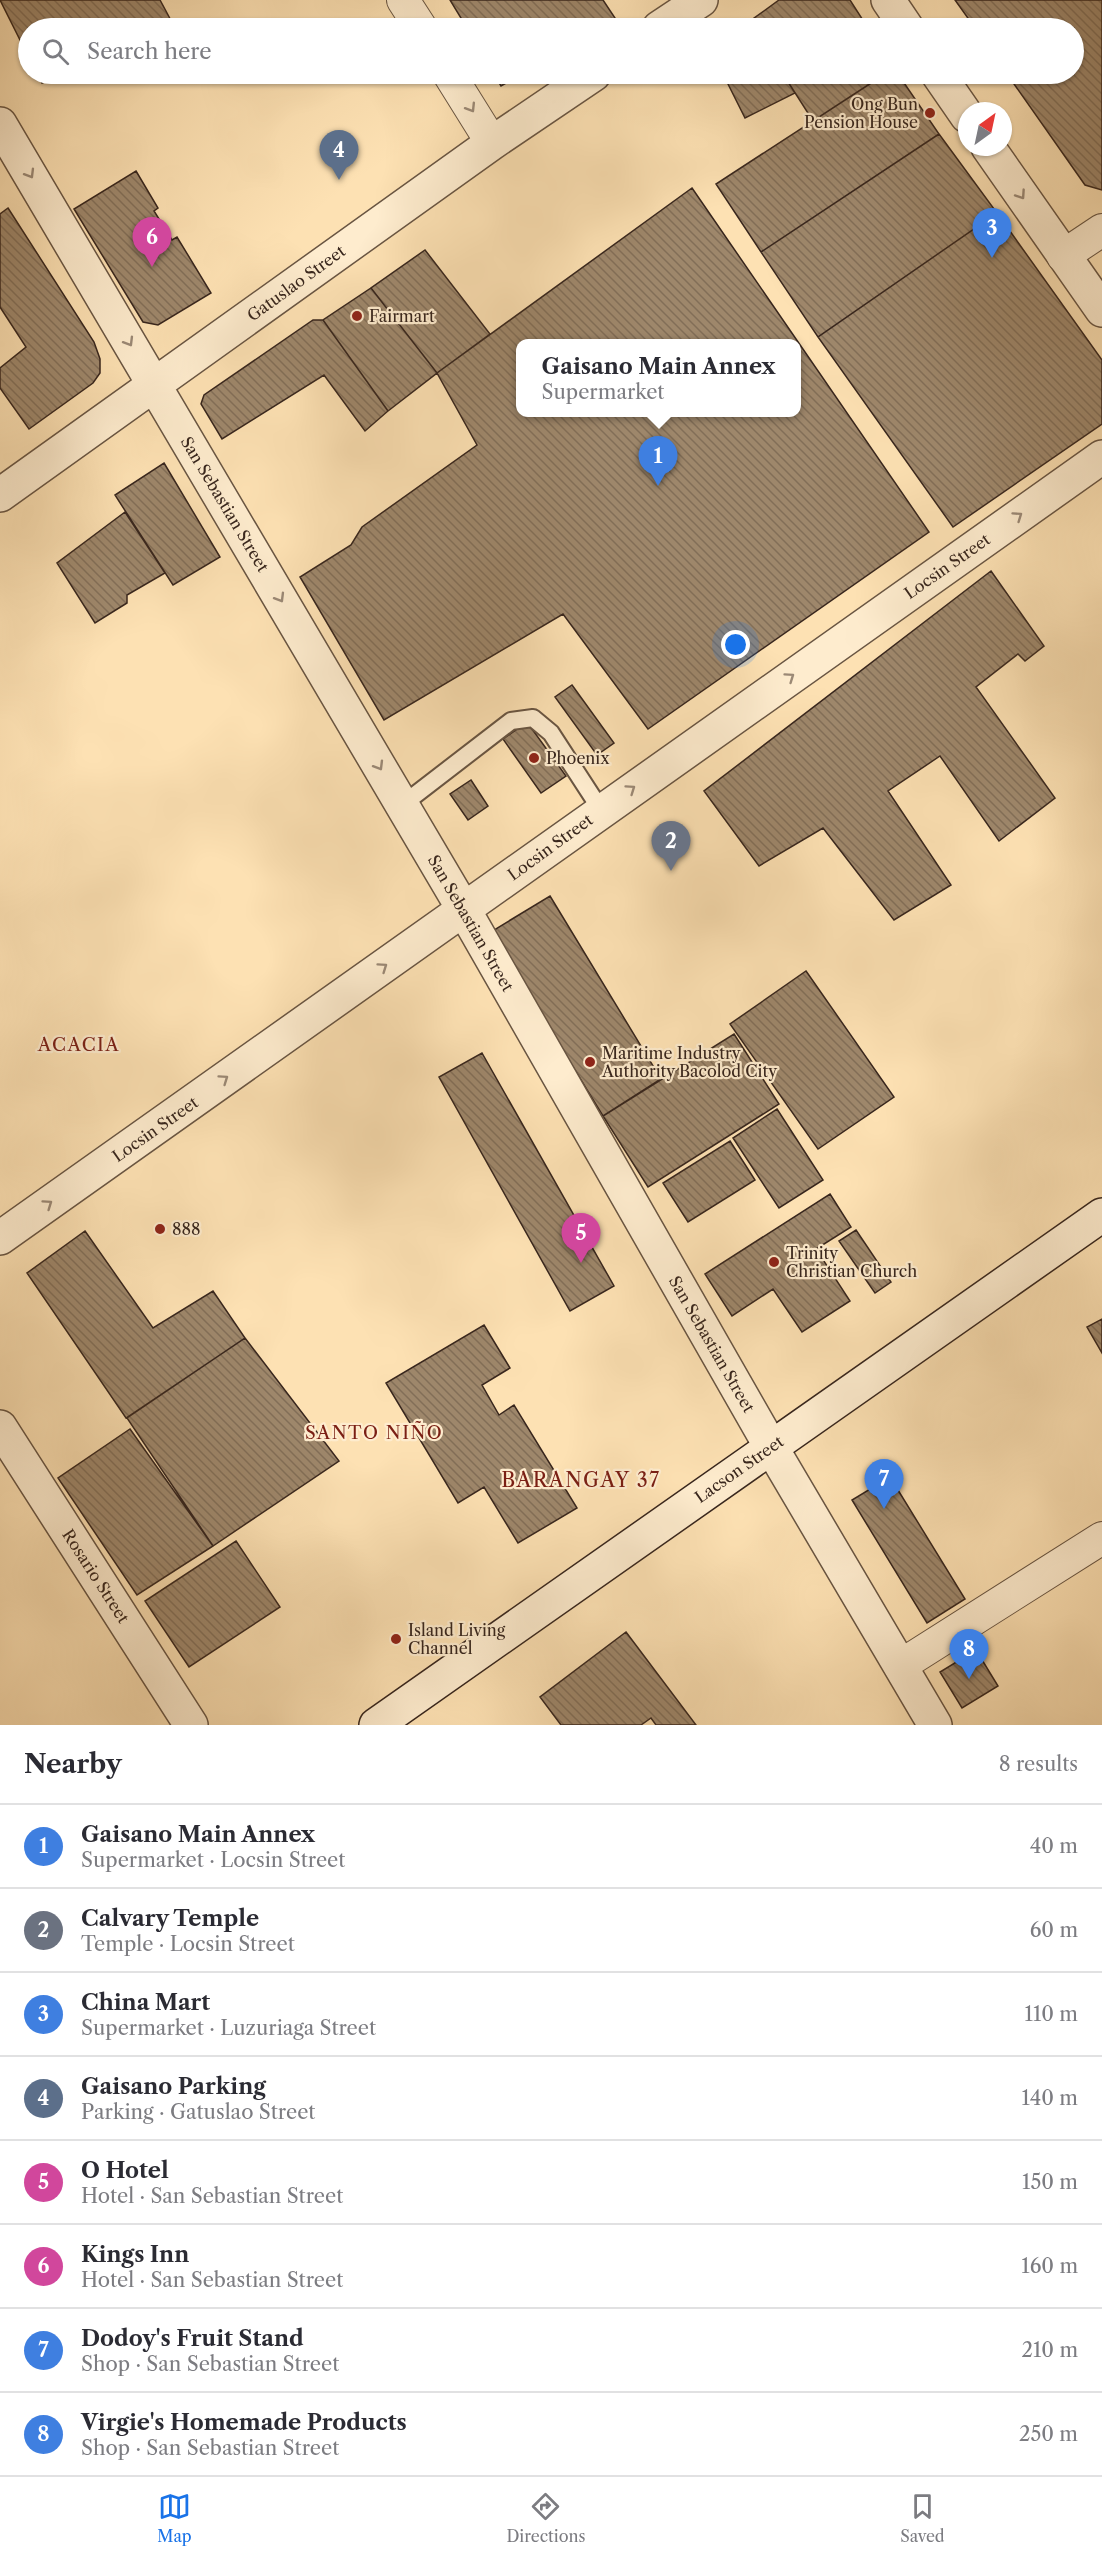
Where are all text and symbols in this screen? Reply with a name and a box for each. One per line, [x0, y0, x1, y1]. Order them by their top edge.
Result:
search box [18, 18, 1084, 84]
icon: search [39, 35, 72, 68]
text: Search here [87, 38, 212, 65]
place label: Ong Bun Pension House [804, 94, 918, 132]
one-way arrow [463, 102, 475, 112]
north arrow [958, 102, 1012, 156]
marker: Ong Bun Pension House [923, 106, 937, 120]
pin: 4 [320, 130, 358, 180]
one-way arrow [22, 168, 34, 178]
one-way arrow [1014, 189, 1025, 200]
pin: 3 [972, 208, 1012, 258]
pin: 6 [132, 218, 172, 267]
street label: Gatuslao Street [243, 240, 349, 325]
place label: Fairmart [369, 306, 435, 326]
marker: Fairmart [350, 309, 364, 323]
one-way arrow [122, 336, 133, 346]
popup [516, 339, 801, 417]
text: Gaisano Main Annex [542, 353, 775, 380]
text: Supermarket [542, 380, 664, 404]
street label: San Sebastian Street [177, 433, 273, 576]
pin: 1 [638, 436, 678, 486]
one-way arrow [1011, 512, 1022, 523]
street label: Locsin Street [900, 529, 994, 603]
one-way arrow [273, 592, 285, 602]
your location [721, 630, 750, 659]
one-way arrow [783, 673, 794, 684]
place label: Phoenix [546, 748, 610, 768]
marker: Phoenix [527, 751, 541, 765]
one-way arrow [372, 760, 384, 770]
one-way arrow [624, 785, 635, 796]
street label: Locsin Street [504, 809, 597, 885]
pin: 2 [652, 822, 690, 871]
street label: San Sebastian Street [424, 851, 518, 995]
one-way arrow [377, 963, 388, 974]
district label: ACACIA [37, 1034, 120, 1056]
place label: Maritime Industry Authority Bacolod City [601, 1043, 778, 1081]
marker: Maritime Industry Authority Bacolod City [583, 1055, 597, 1069]
one-way arrow [218, 1075, 229, 1086]
street label: Locsin Street [108, 1092, 202, 1166]
one-way arrow [41, 1200, 52, 1211]
pin: 5 [562, 1214, 600, 1263]
place label: 888 [172, 1219, 200, 1239]
marker: 888 [153, 1222, 167, 1236]
place label: Trinity Christian Church [786, 1243, 917, 1281]
marker: Trinity Christian Church [767, 1255, 781, 1269]
street label: San Sebastian Street [665, 1272, 759, 1416]
district label: SANTO NIÑO [305, 1420, 443, 1444]
street label: Lacson Street [691, 1431, 787, 1507]
pin: 7 [864, 1460, 904, 1509]
district label: BARANGAY 37 [501, 1468, 661, 1492]
street label: Rosario Street [58, 1525, 134, 1627]
place label: Island Living Channel [408, 1620, 506, 1658]
pin: 8 [950, 1630, 988, 1679]
marker: Island Living Channel [389, 1632, 403, 1646]
text: Nearby [24, 1748, 122, 1780]
text: 8 results [999, 1752, 1078, 1776]
text: Gaisano Main Annex [81, 1821, 315, 1848]
text: 1 [39, 1834, 48, 1858]
text: 40 m [1030, 1834, 1078, 1858]
text: Supermarket · Locsin Street [81, 1848, 345, 1872]
text: Calvary Temple [81, 1905, 259, 1932]
text: 2 [38, 1918, 49, 1942]
text: 60 m [1030, 1918, 1078, 1942]
text: Temple · Locsin Street [81, 1932, 295, 1956]
text: China Mart [81, 1989, 210, 2016]
text: 3 [38, 2002, 49, 2026]
text: 110 m [1025, 2002, 1078, 2026]
text: Supermarket · Luzuriaga Street [81, 2016, 376, 2040]
text: Gaisano Parking [81, 2073, 266, 2100]
text: 4 [38, 2086, 49, 2110]
text: 140 m [1021, 2086, 1078, 2110]
text: Parking · Gatuslao Street [81, 2100, 315, 2124]
text: O Hotel [81, 2157, 169, 2184]
text: 5 [38, 2170, 49, 2194]
text: 150 m [1022, 2170, 1078, 2194]
text: Hotel · San Sebastian Street [81, 2184, 343, 2208]
text: Kings Inn [81, 2241, 189, 2268]
text: 6 [38, 2254, 49, 2278]
text: 160 m [1021, 2254, 1078, 2278]
text: Hotel · San Sebastian Street [81, 2268, 343, 2292]
text: Dodoy's Fruit Stand [81, 2325, 304, 2352]
text: 7 [38, 2338, 49, 2362]
text: 210 m [1021, 2338, 1078, 2362]
text: Shop · San Sebastian Street [81, 2352, 339, 2376]
text: Virgie's Homemade Products [81, 2409, 407, 2436]
text: 8 [37, 2422, 50, 2446]
text: 250 m [1019, 2422, 1078, 2446]
text: Shop · San Sebastian Street [81, 2436, 339, 2460]
tab: Map [157, 2490, 192, 2546]
tab: Directions [506, 2490, 585, 2546]
tab: Saved [900, 2490, 945, 2546]

